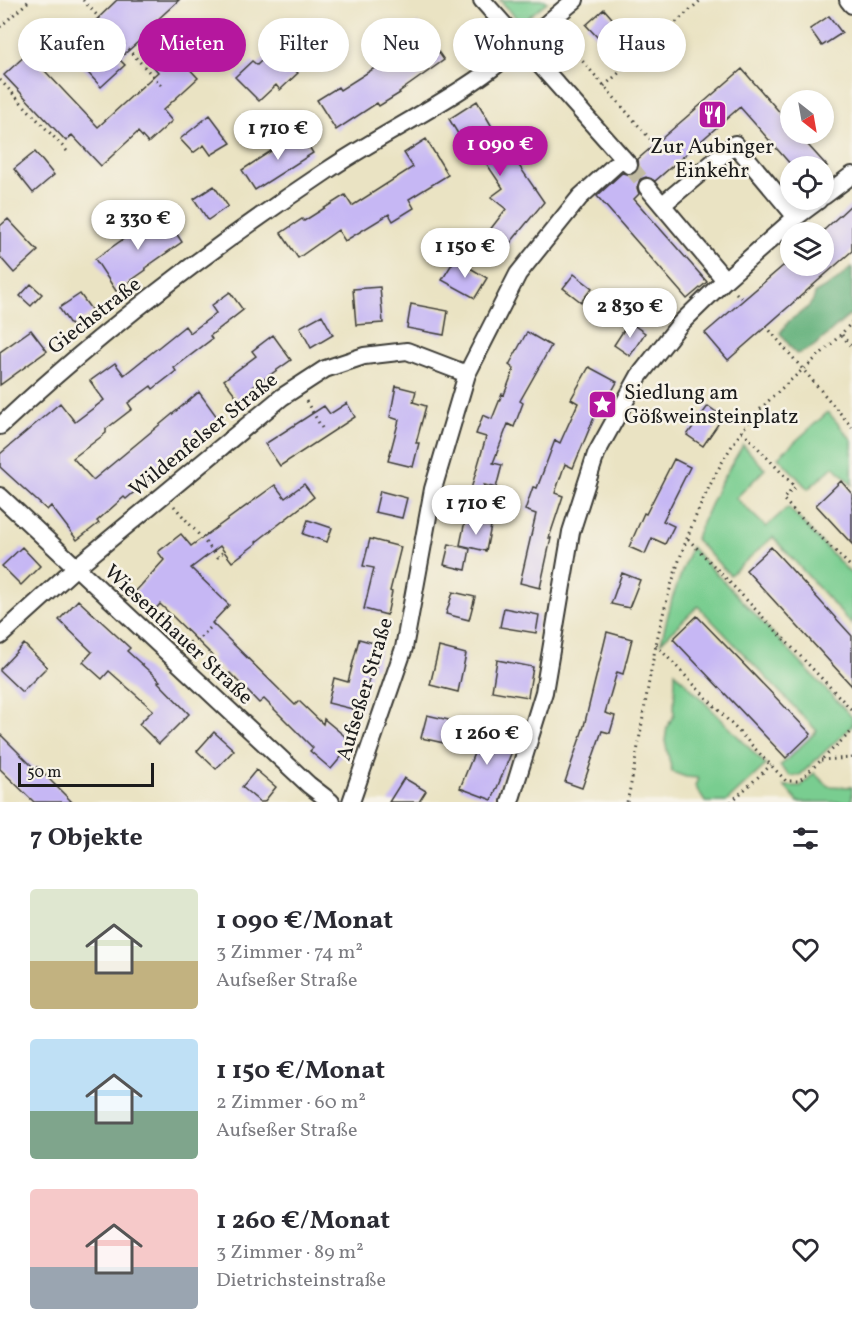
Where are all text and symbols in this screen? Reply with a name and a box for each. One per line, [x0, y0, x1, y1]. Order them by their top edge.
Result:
chip: Kaufen [18, 18, 126, 72]
chip: Mieten [138, 18, 246, 72]
chip: Filter [258, 18, 349, 72]
chip: Neu [361, 18, 441, 72]
chip: Wohnung [453, 18, 585, 72]
chip: Haus [597, 18, 686, 72]
north arrow [780, 90, 834, 144]
map controls [780, 90, 834, 276]
restaurant icon: Zur Aubinger Einkehr [696, 99, 728, 131]
pin: 1 710 € [223, 110, 333, 161]
text: 1 710 € [248, 115, 308, 143]
pin: 1 090 € [445, 126, 555, 177]
text: 1 090 € [467, 131, 533, 159]
place label: Zur Aubinger Einkehr [650, 133, 774, 186]
button: locate [780, 156, 834, 210]
pin: 2 330 € [83, 200, 193, 251]
text: 2 330 € [105, 205, 171, 233]
button: layers [780, 222, 834, 276]
pin: 1 150 € [410, 228, 520, 279]
text: 1 150 € [435, 233, 495, 261]
street label: Giechstraße [42, 271, 148, 362]
pin: 2 830 € [575, 288, 685, 339]
text: 2 830 € [597, 293, 663, 321]
street label: Wildenfelser Straße [124, 366, 284, 504]
place label: Siedlung am Gößweinsteinplatz [624, 379, 799, 432]
place icon: Siedlung am Gößweinsteinplatz [587, 388, 619, 420]
pin: 1 710 € [421, 485, 531, 536]
text: 1 710 € [446, 490, 506, 518]
street label: Wiesenthauer Straße [97, 558, 259, 712]
street label: Aufseßer Straße [330, 614, 401, 765]
pin: 1 260 € [432, 715, 542, 766]
text: 1 260 € [455, 720, 519, 748]
scale bar [18, 760, 154, 788]
text: 50 m [27, 762, 61, 784]
text: 7 Objekte [30, 820, 143, 856]
icon: filters [789, 822, 822, 855]
text: 1 090 €/Monat [216, 903, 393, 939]
icon: home [78, 913, 150, 985]
icon: heart [789, 933, 822, 966]
text: 3 Zimmer · 74 m² [216, 939, 363, 967]
text: Aufseßer Straße [216, 967, 358, 995]
text: 1 150 €/Monat [216, 1053, 385, 1089]
icon: home [78, 1063, 150, 1135]
icon: heart [789, 1083, 822, 1116]
text: 2 Zimmer · 60 m² [216, 1089, 366, 1117]
text: Aufseßer Straße [216, 1117, 358, 1145]
text: 1 260 €/Monat [216, 1203, 390, 1239]
icon: home [78, 1213, 150, 1285]
icon: heart [789, 1233, 822, 1266]
text: 3 Zimmer · 89 m² [216, 1239, 364, 1267]
text: Dietrichsteinstraße [216, 1267, 386, 1295]

